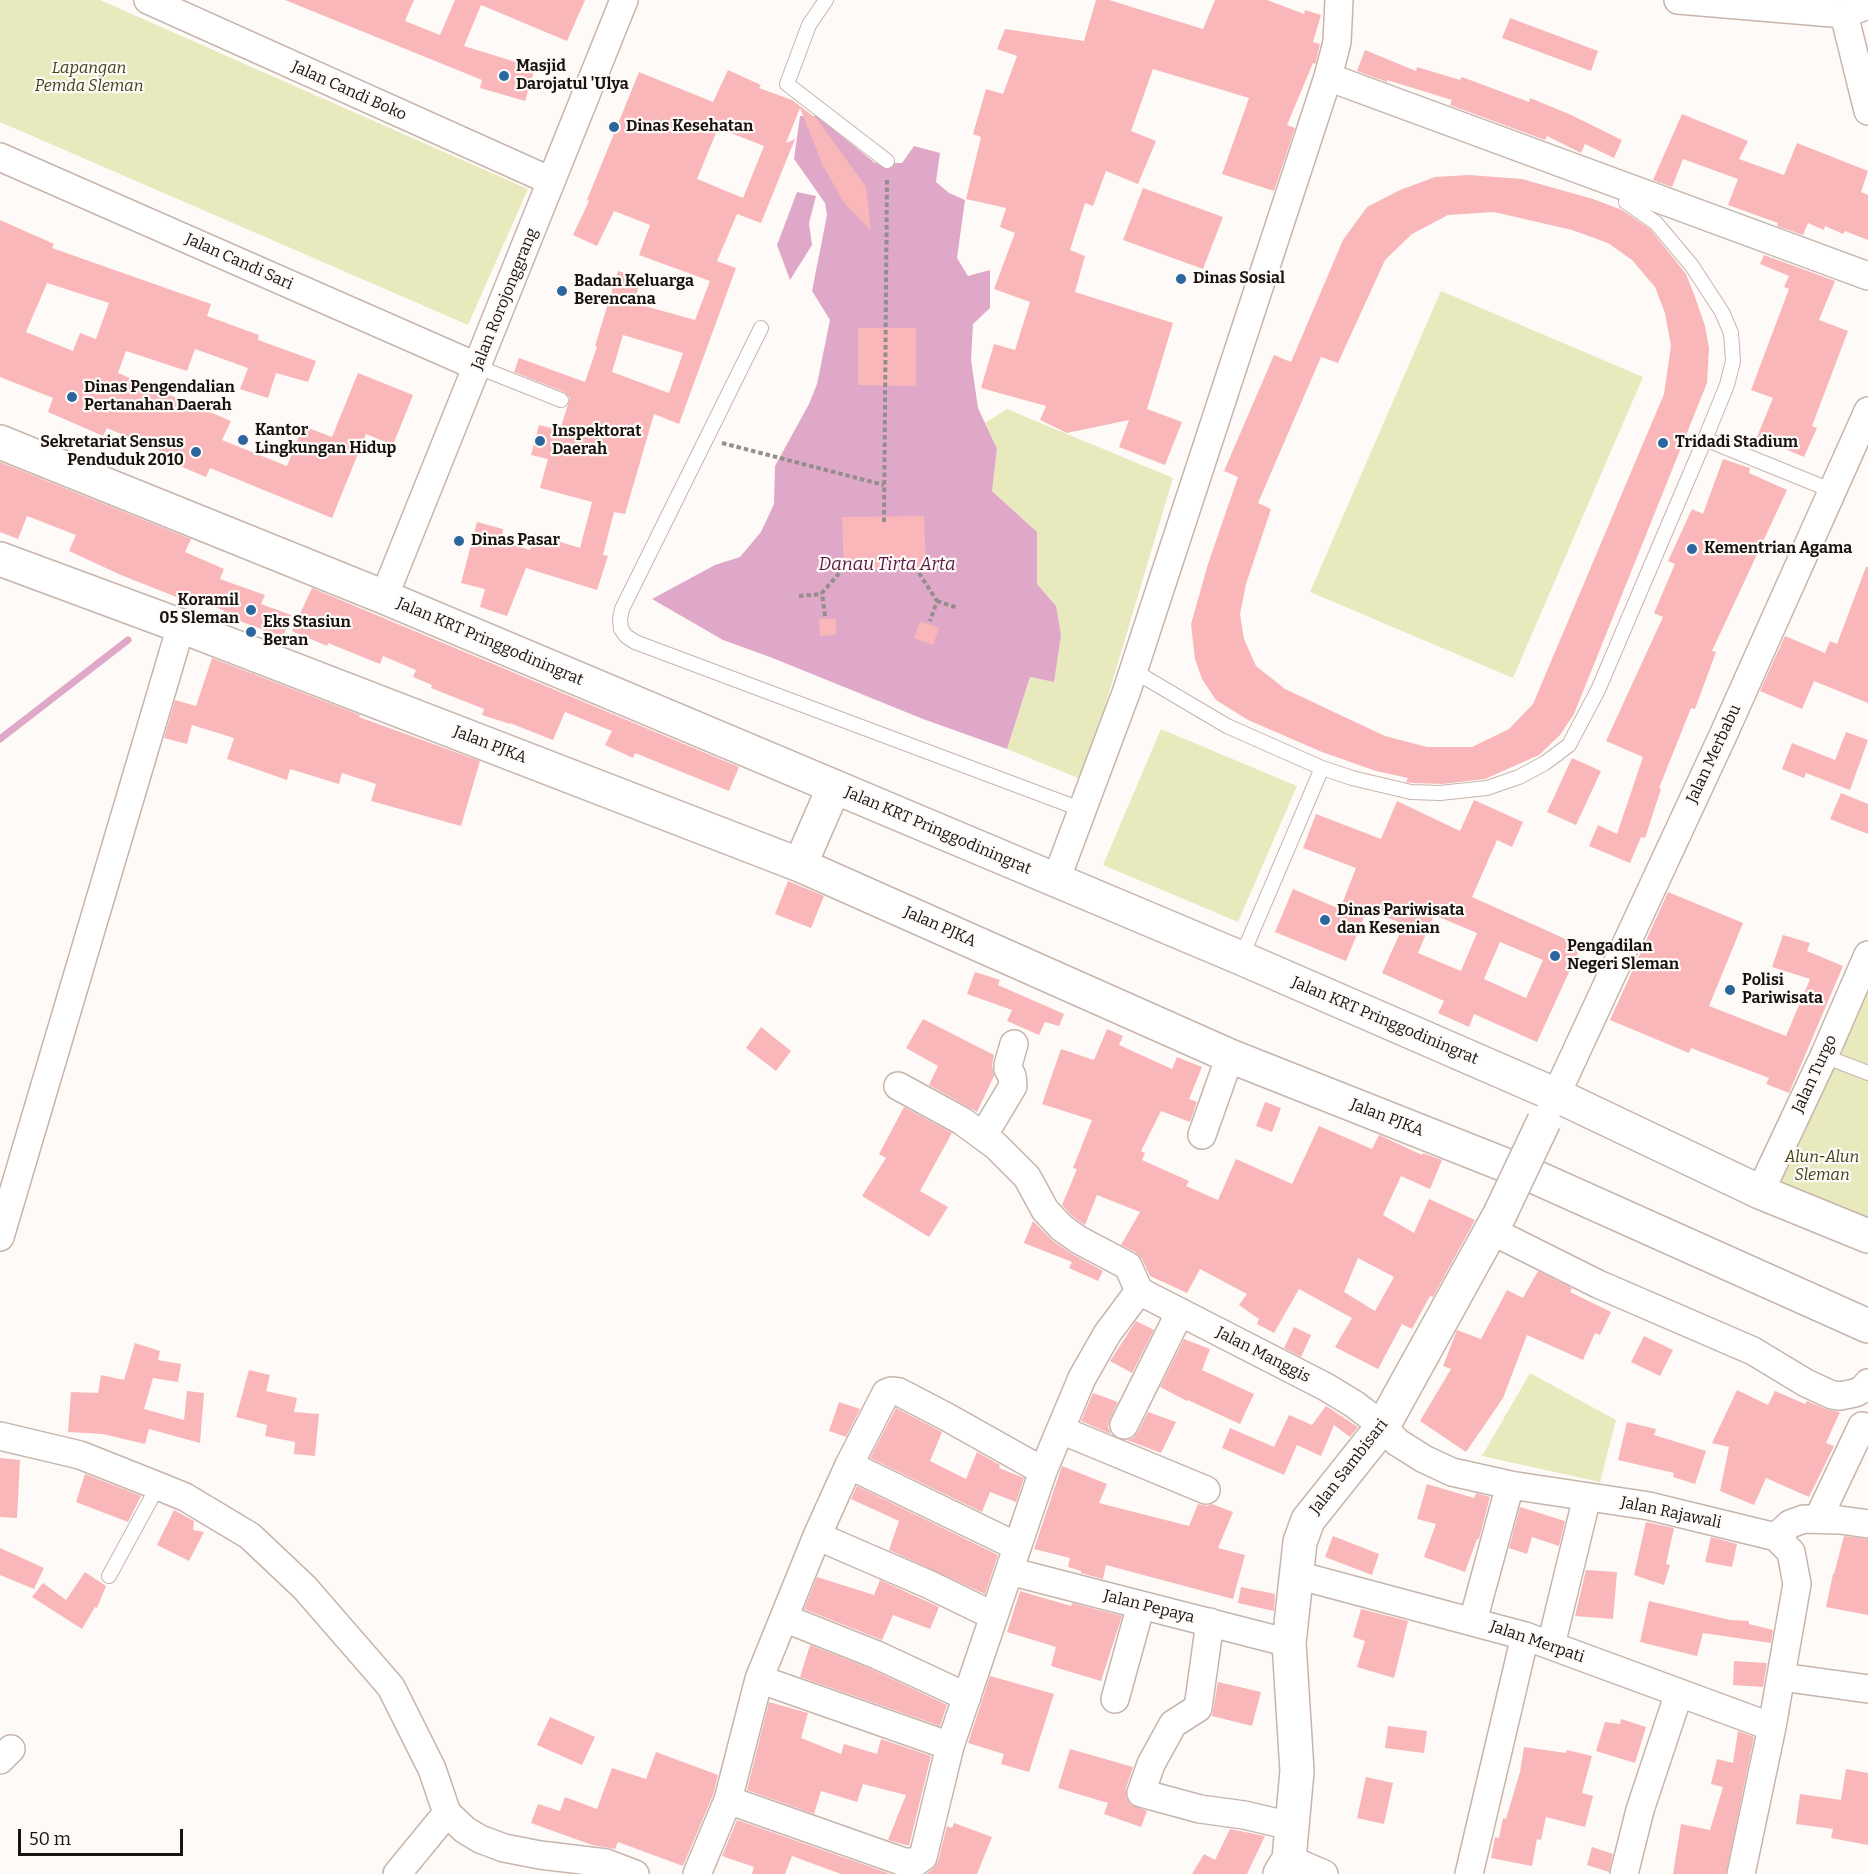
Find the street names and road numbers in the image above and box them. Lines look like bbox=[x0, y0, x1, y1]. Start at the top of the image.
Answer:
street label: Jalan Candi Boko bbox=[289, 57, 409, 125]
street label: Jalan Rorojonggrang bbox=[468, 225, 542, 373]
street label: Jalan Candi Sari bbox=[182, 230, 296, 294]
street label: Jalan KRT Pringgodiningrat bbox=[394, 594, 586, 690]
street label: Jalan Merbabu bbox=[1683, 702, 1745, 806]
street label: Jalan PJKA bbox=[451, 722, 529, 768]
street label: Jalan KRT Pringgodiningrat bbox=[842, 783, 1034, 879]
street label: Jalan PJKA bbox=[901, 903, 979, 951]
street label: Jalan KRT Pringgodiningrat bbox=[1289, 973, 1481, 1069]
street label: Jalan Turgo bbox=[1789, 1032, 1841, 1116]
street label: Jalan PJKA bbox=[1348, 1095, 1426, 1141]
street label: Jalan Manggis bbox=[1213, 1323, 1313, 1387]
street label: Jalan Sambisari bbox=[1306, 1416, 1392, 1518]
street label: Jalan Rajawali bbox=[1619, 1493, 1723, 1533]
street label: Jalan Pepaya bbox=[1102, 1586, 1196, 1628]
street label: Jalan Merpati bbox=[1487, 1617, 1587, 1667]

